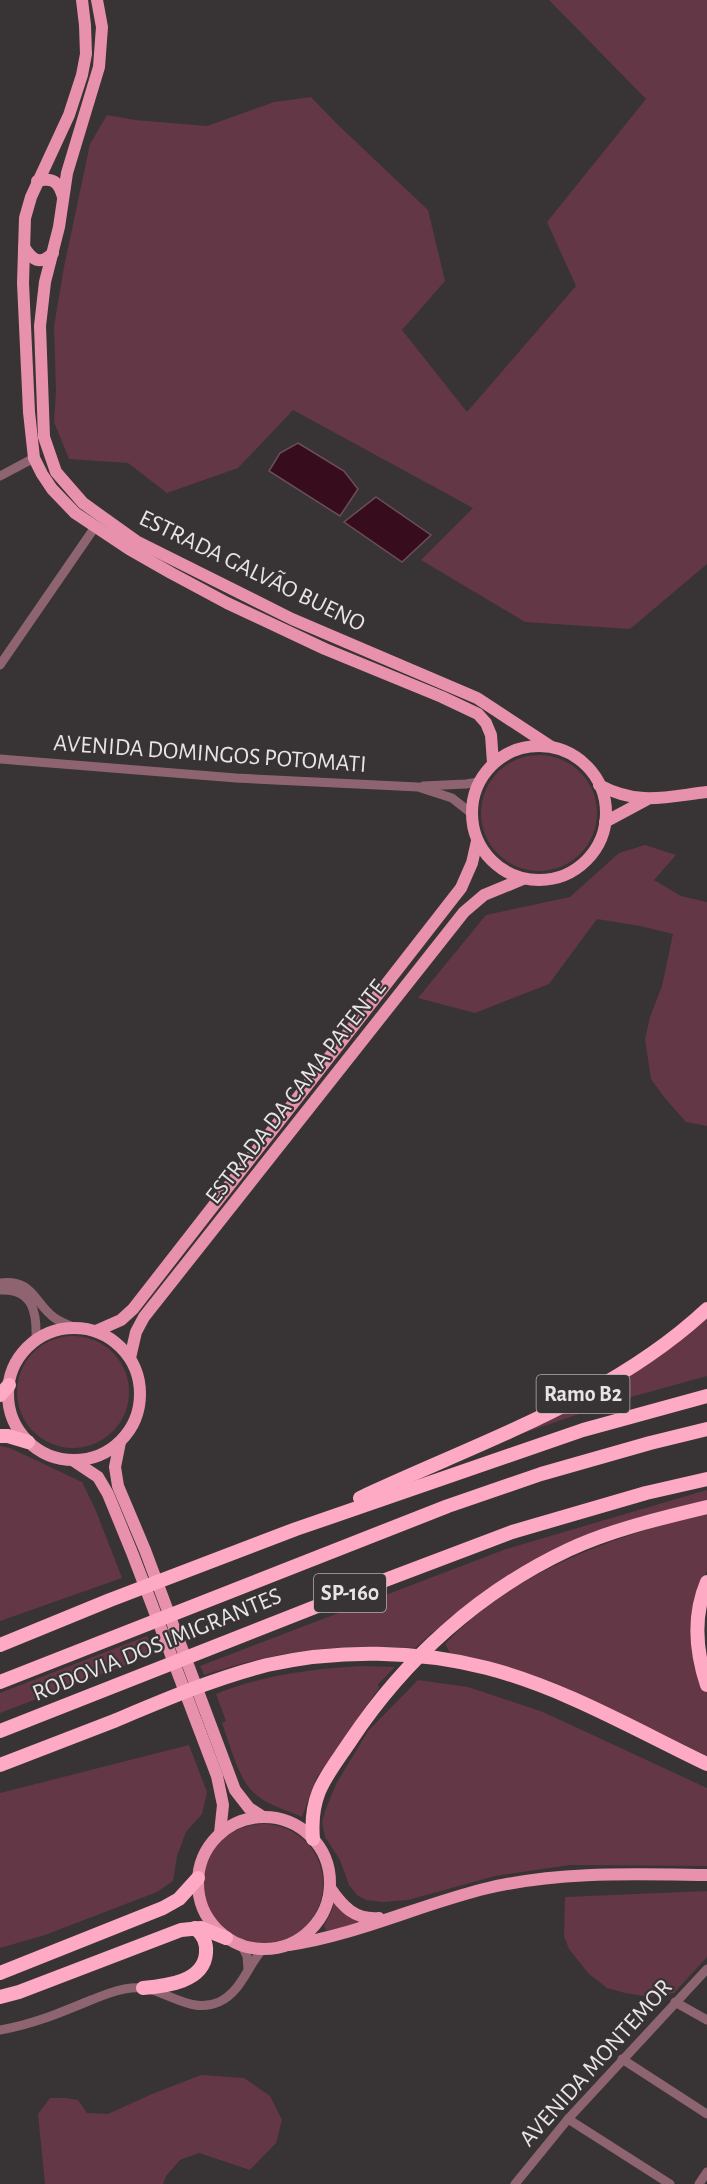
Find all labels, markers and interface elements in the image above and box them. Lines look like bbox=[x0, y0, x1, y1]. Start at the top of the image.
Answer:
street label: ESTRADA GALVÃO BUENO bbox=[135, 504, 370, 636]
street label: AVENIDA DOMINGOS POTOMATI bbox=[53, 731, 367, 777]
street label: ESTRADA DA CAMA PATENTE bbox=[201, 975, 391, 1209]
road number: Ramo B2 bbox=[536, 1375, 630, 1413]
road number: SP-160 bbox=[314, 1574, 386, 1612]
street label: RODOVIA DOS IMIGRANTES bbox=[29, 1584, 285, 1706]
street label: AVENIDA MONTEMOR bbox=[515, 1975, 677, 2151]

